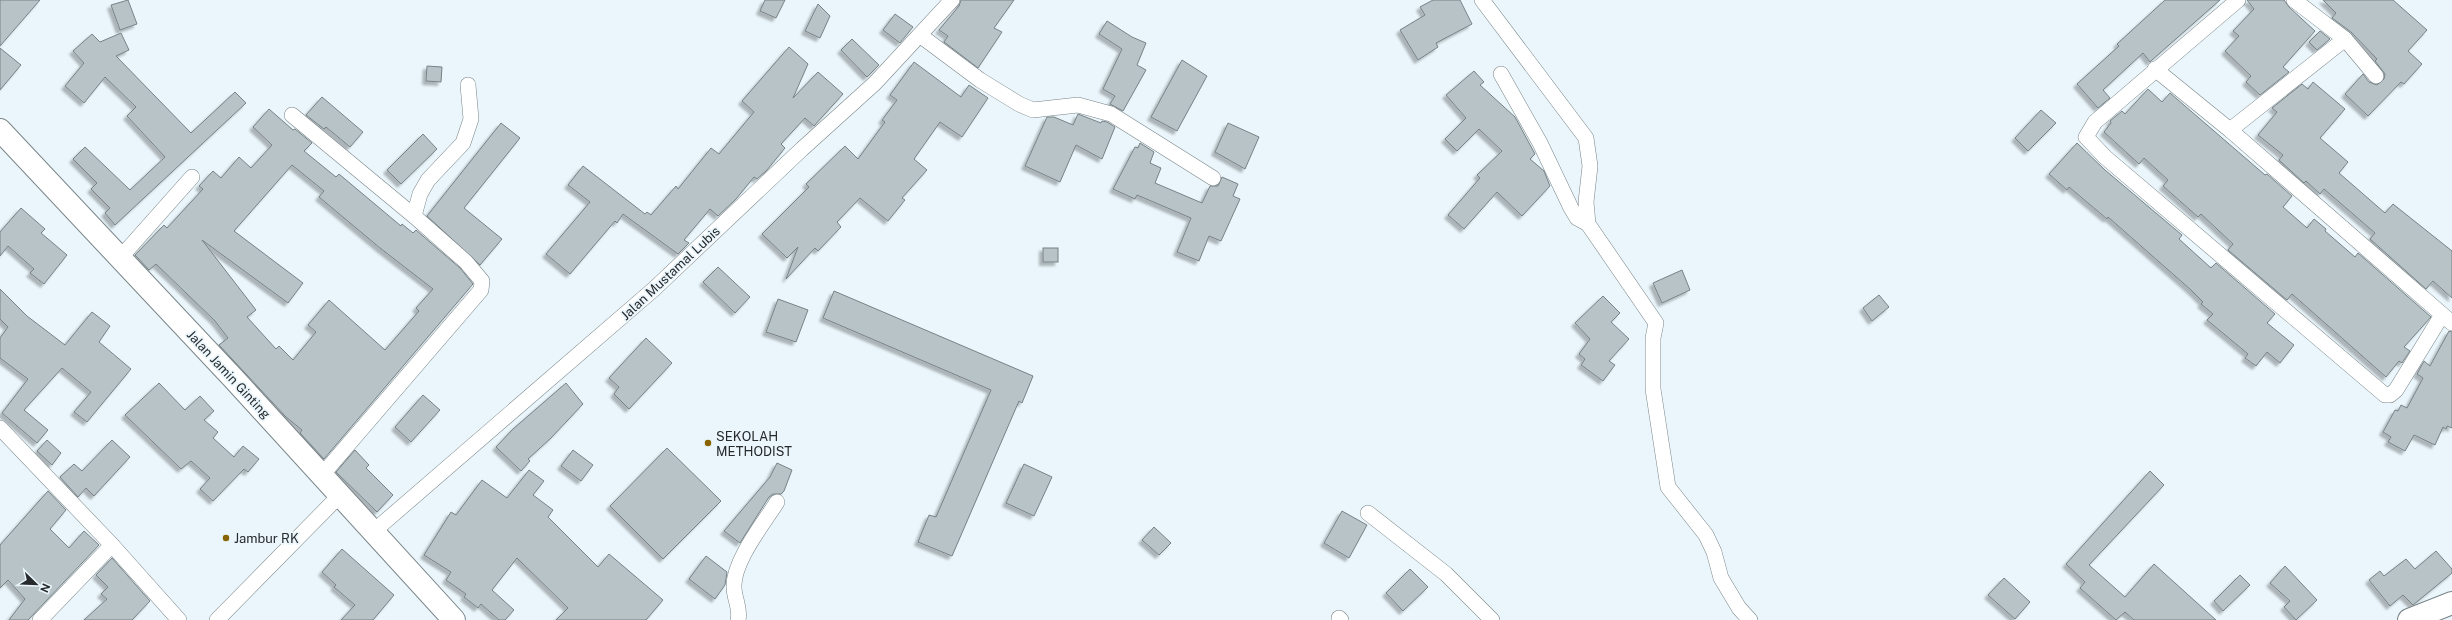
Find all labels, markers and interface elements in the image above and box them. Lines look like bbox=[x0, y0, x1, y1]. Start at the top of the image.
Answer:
street label: Jalan Mustamal Lubis bbox=[618, 224, 723, 323]
street label: Jalan Jamin Ginting bbox=[184, 327, 273, 422]
place label: SEKOLAH METHODIST bbox=[716, 429, 792, 459]
marker: SEKOLAH METHODIST bbox=[703, 438, 713, 448]
place label: Jambur RK bbox=[234, 531, 299, 546]
marker: Jambur RK bbox=[221, 533, 231, 543]
north arrow bbox=[16, 564, 56, 604]
text: N bbox=[38, 582, 52, 594]

